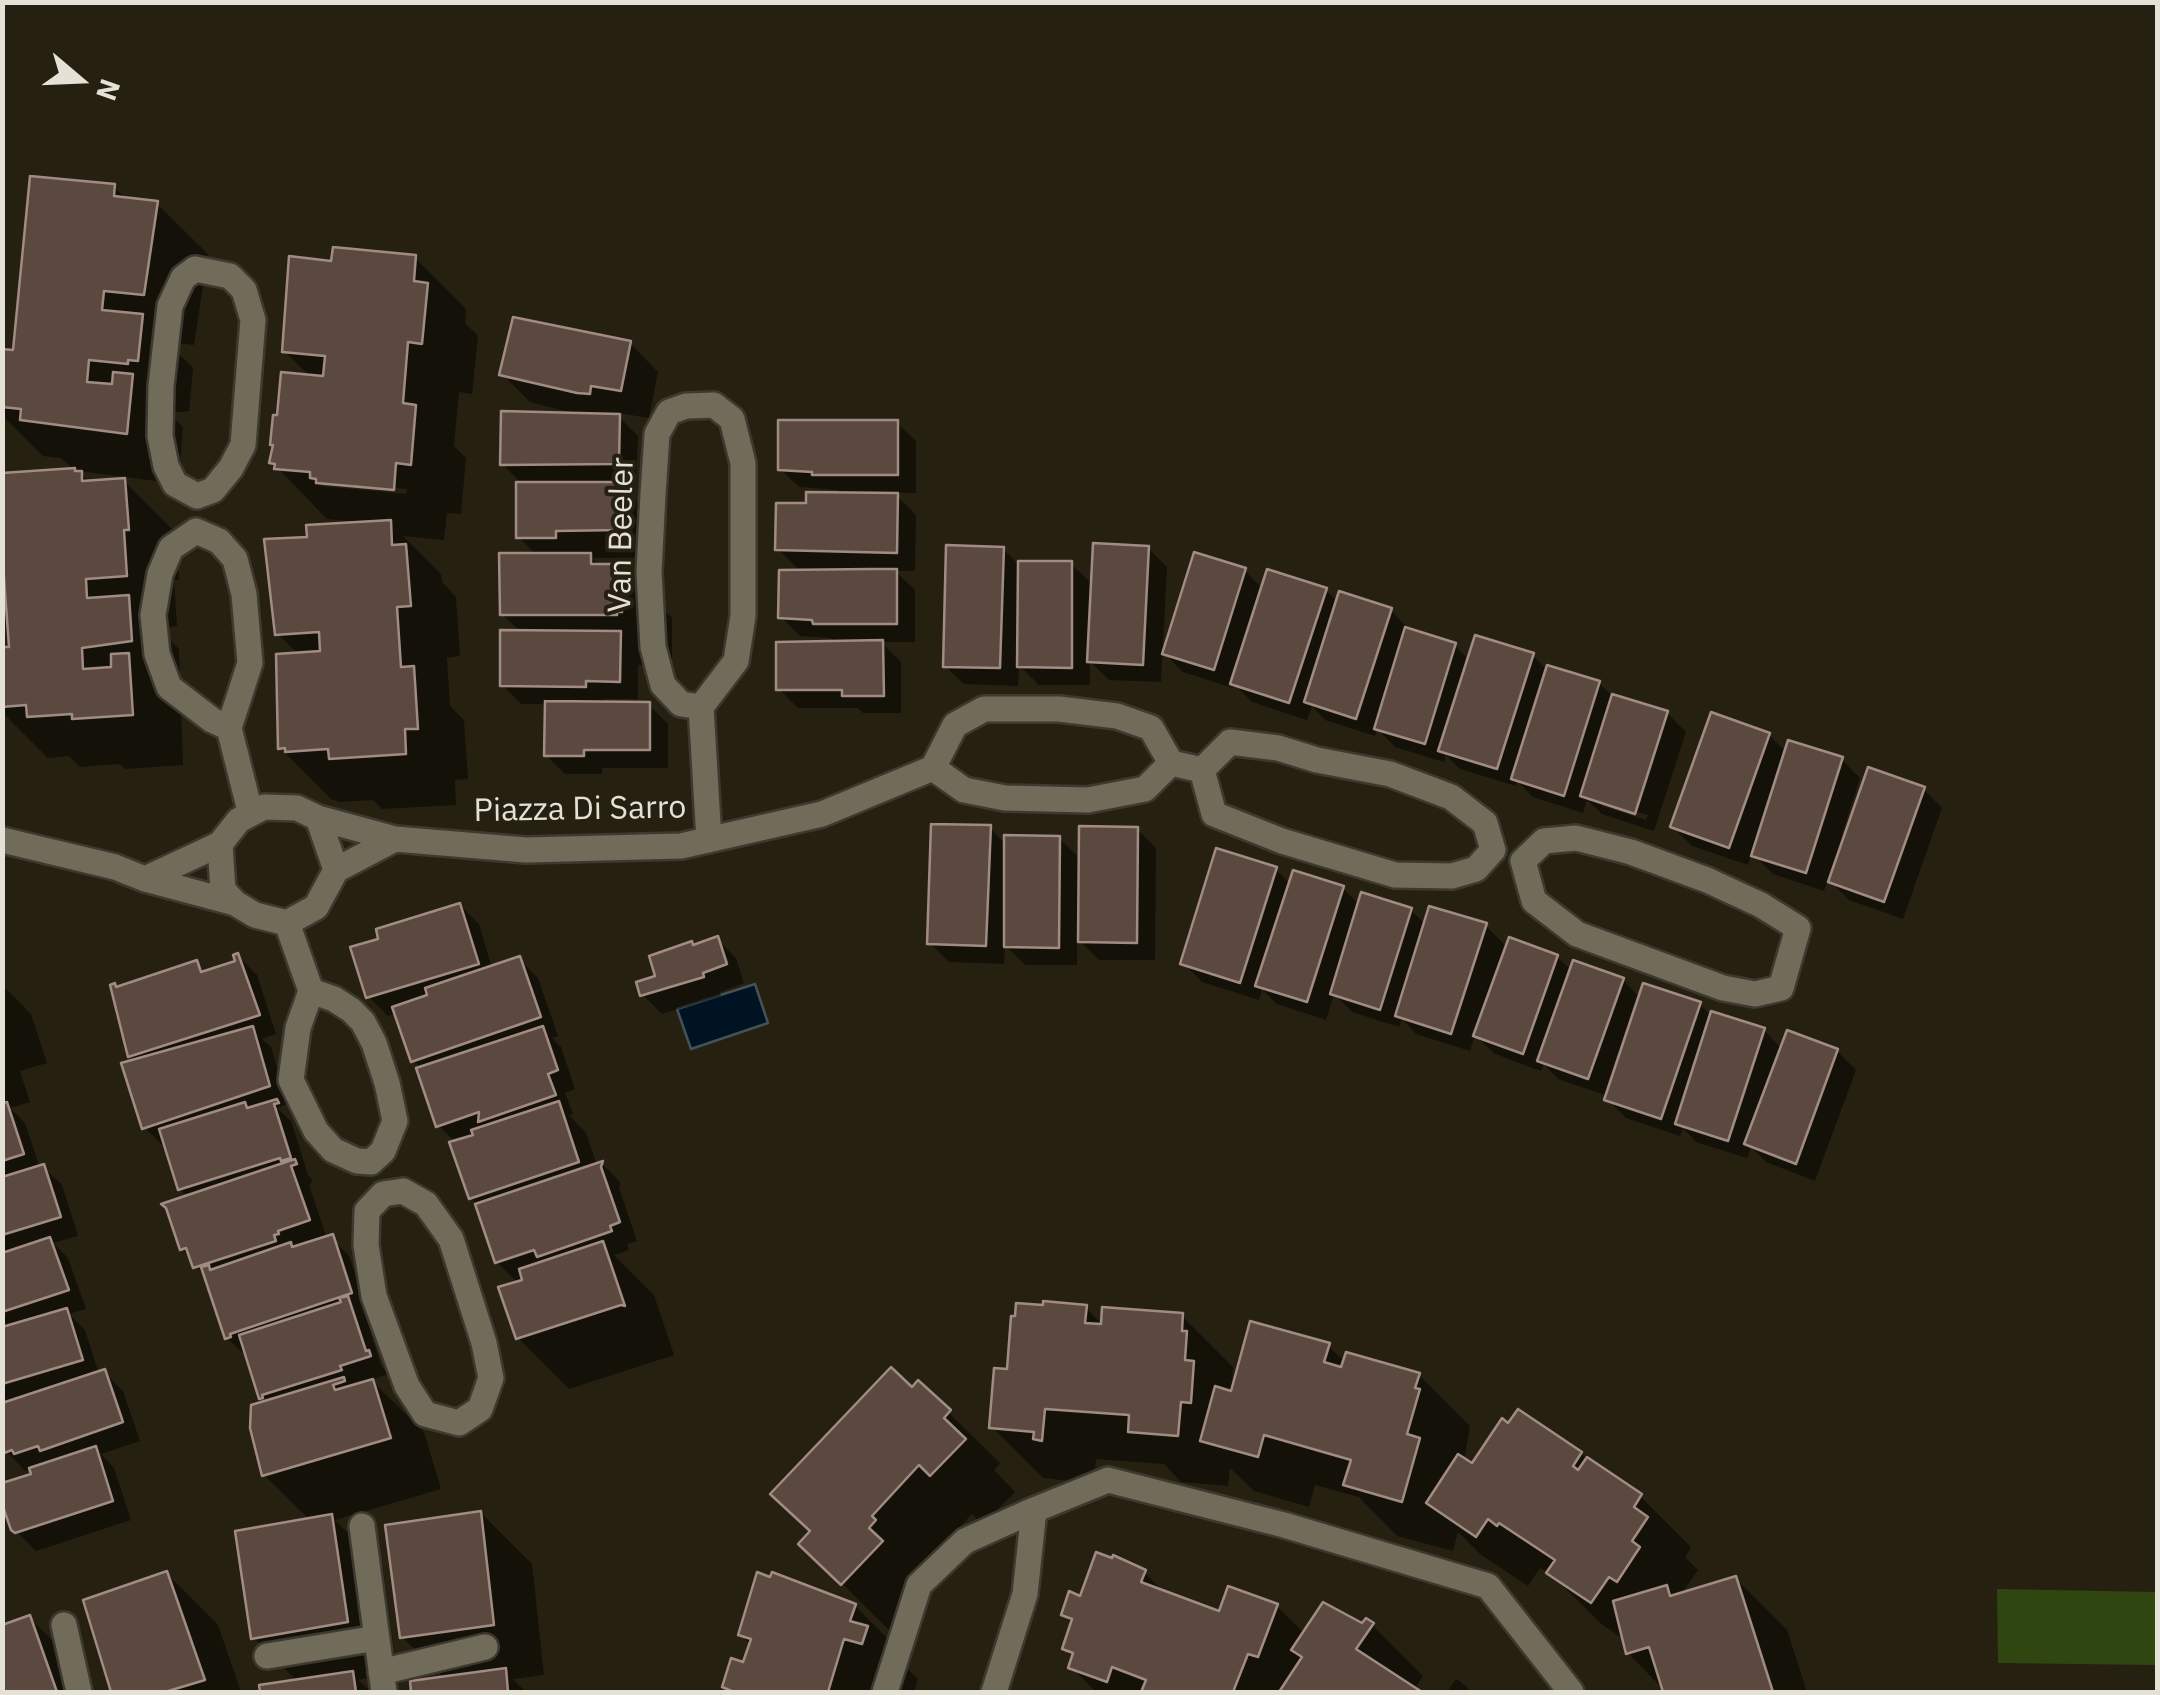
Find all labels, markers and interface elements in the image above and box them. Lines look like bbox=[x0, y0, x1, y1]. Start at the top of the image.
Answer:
north arrow bbox=[30, 30, 130, 130]
text: N bbox=[88, 74, 130, 106]
street label: Van Beeler bbox=[601, 457, 643, 613]
street label: Piazza Di Sarro bbox=[473, 789, 687, 831]

